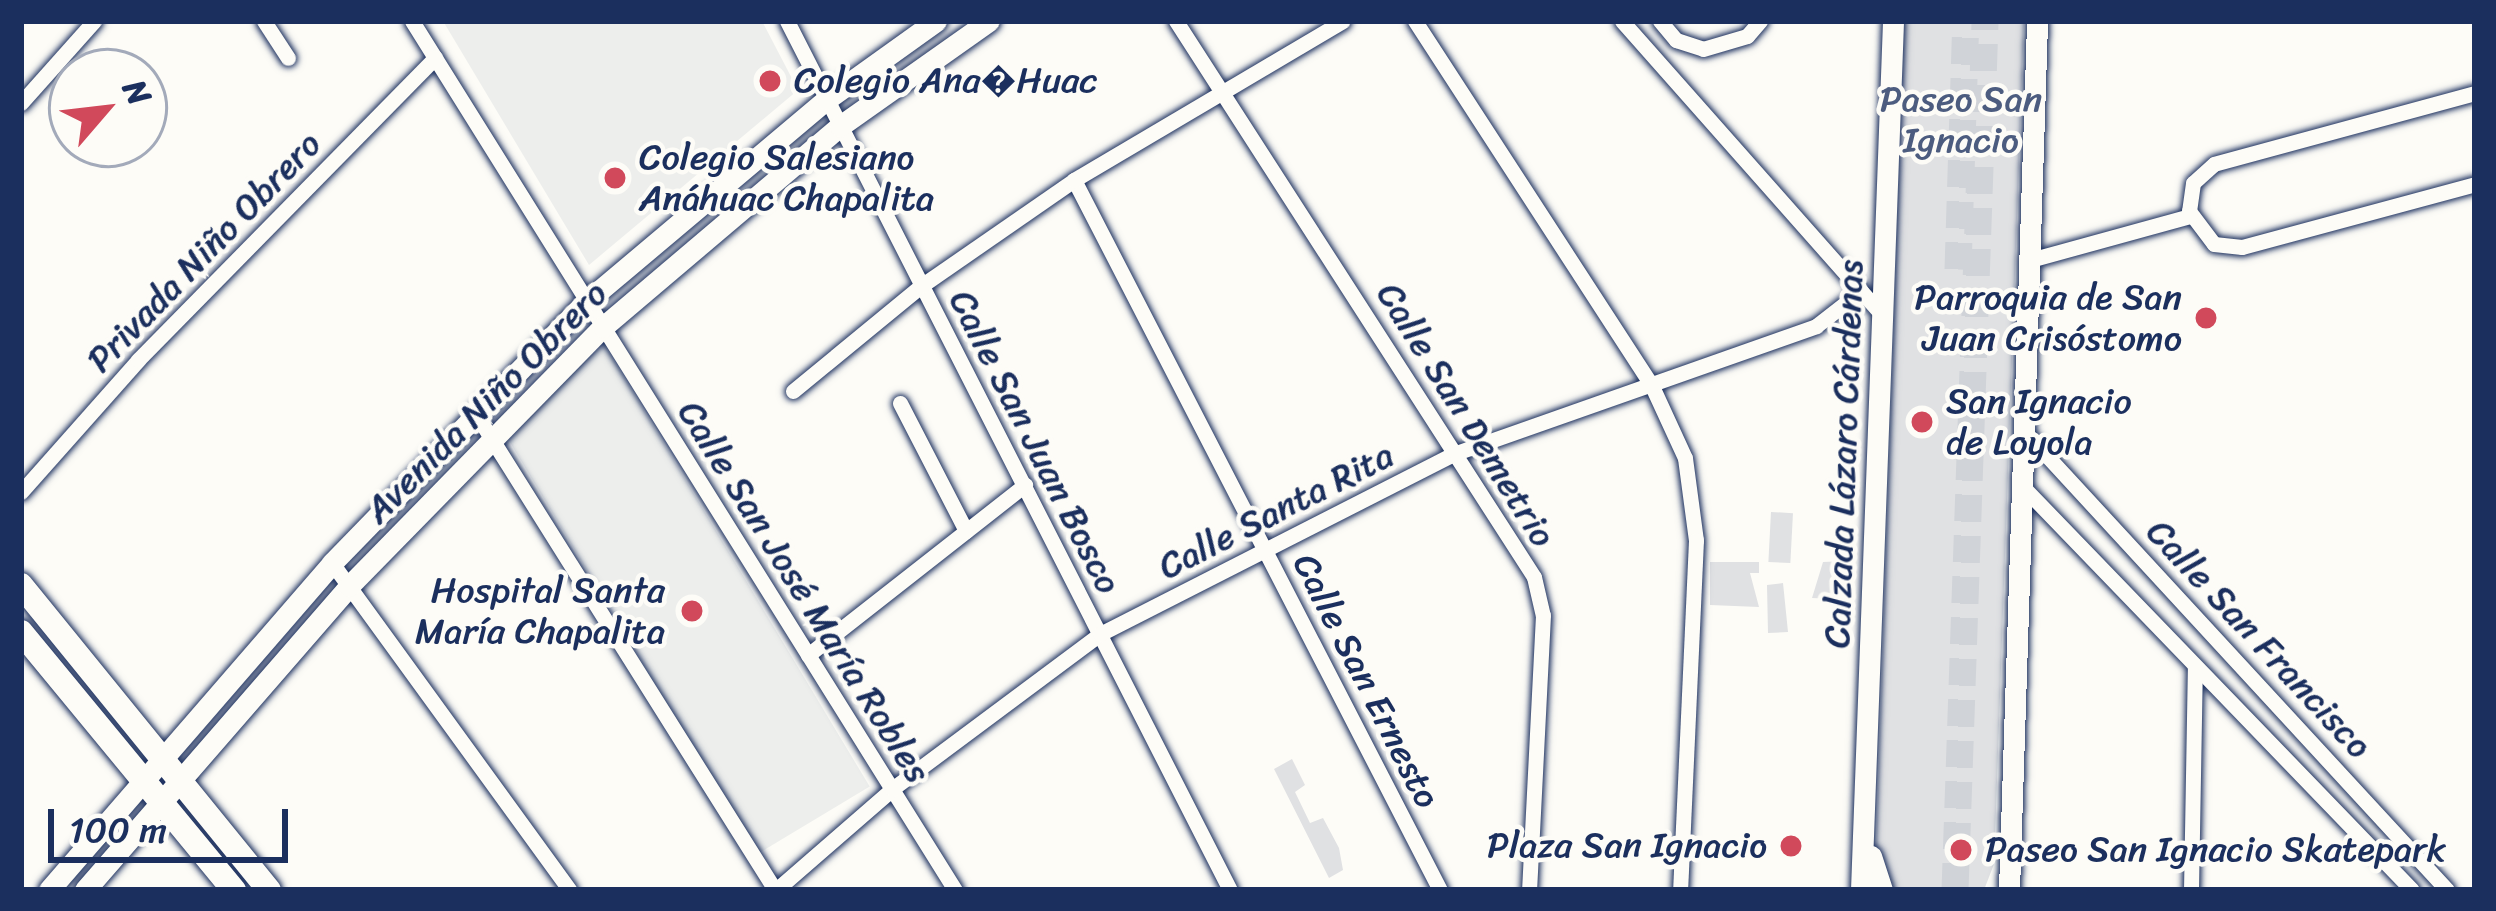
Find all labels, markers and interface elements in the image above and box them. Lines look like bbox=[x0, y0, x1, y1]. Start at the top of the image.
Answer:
north arrow bbox=[48, 48, 168, 168]
place label: Colegio Ana�Huac bbox=[794, 59, 1097, 103]
marker: Colegio Ana�Huac bbox=[757, 68, 783, 94]
text: N bbox=[106, 69, 168, 116]
park label: Paseo San Ignacio bbox=[1880, 77, 2042, 162]
street label: Privada Niño Obrero bbox=[78, 122, 330, 382]
place label: Colegio Salesiano Anáhuac Chapalita bbox=[639, 135, 934, 220]
marker: Colegio Salesiano Anáhuac Chapalita bbox=[602, 165, 628, 191]
street label: Calzada Lázaro Cárdenas bbox=[1816, 258, 1872, 650]
street label: Avenida Niño Obrero bbox=[355, 271, 617, 533]
street label: Calle San Demetrio bbox=[1367, 275, 1565, 555]
place label: Parroquia de San Juan Crisóstomo bbox=[1913, 275, 2182, 360]
street label: Calle San Juan Bosco bbox=[940, 283, 1130, 601]
marker: Parroquia de San Juan Crisóstomo bbox=[2193, 305, 2219, 331]
place label: San Ignacio de Loyola bbox=[1946, 379, 2131, 464]
street label: Calle San José María Robles bbox=[669, 394, 939, 790]
marker: San Ignacio de Loyola bbox=[1909, 409, 1935, 435]
street label: Calle Santa Rita bbox=[1151, 433, 1401, 589]
street label: Calle San Francisco bbox=[2137, 511, 2381, 767]
street label: Calle San Ernesto bbox=[1283, 547, 1449, 815]
place label: Hospital Santa María Chapalita bbox=[415, 568, 665, 653]
marker: Hospital Santa María Chapalita bbox=[676, 595, 708, 627]
scale bar bbox=[54, 785, 294, 859]
text: 100 m bbox=[69, 798, 167, 862]
place label: Plaza San Ignacio bbox=[1487, 824, 1767, 868]
place label: Paseo San Ignacio Skatepark bbox=[1985, 828, 2447, 872]
marker: Plaza San Ignacio bbox=[1778, 833, 1804, 859]
marker: Paseo San Ignacio Skatepark bbox=[1948, 837, 1974, 863]

